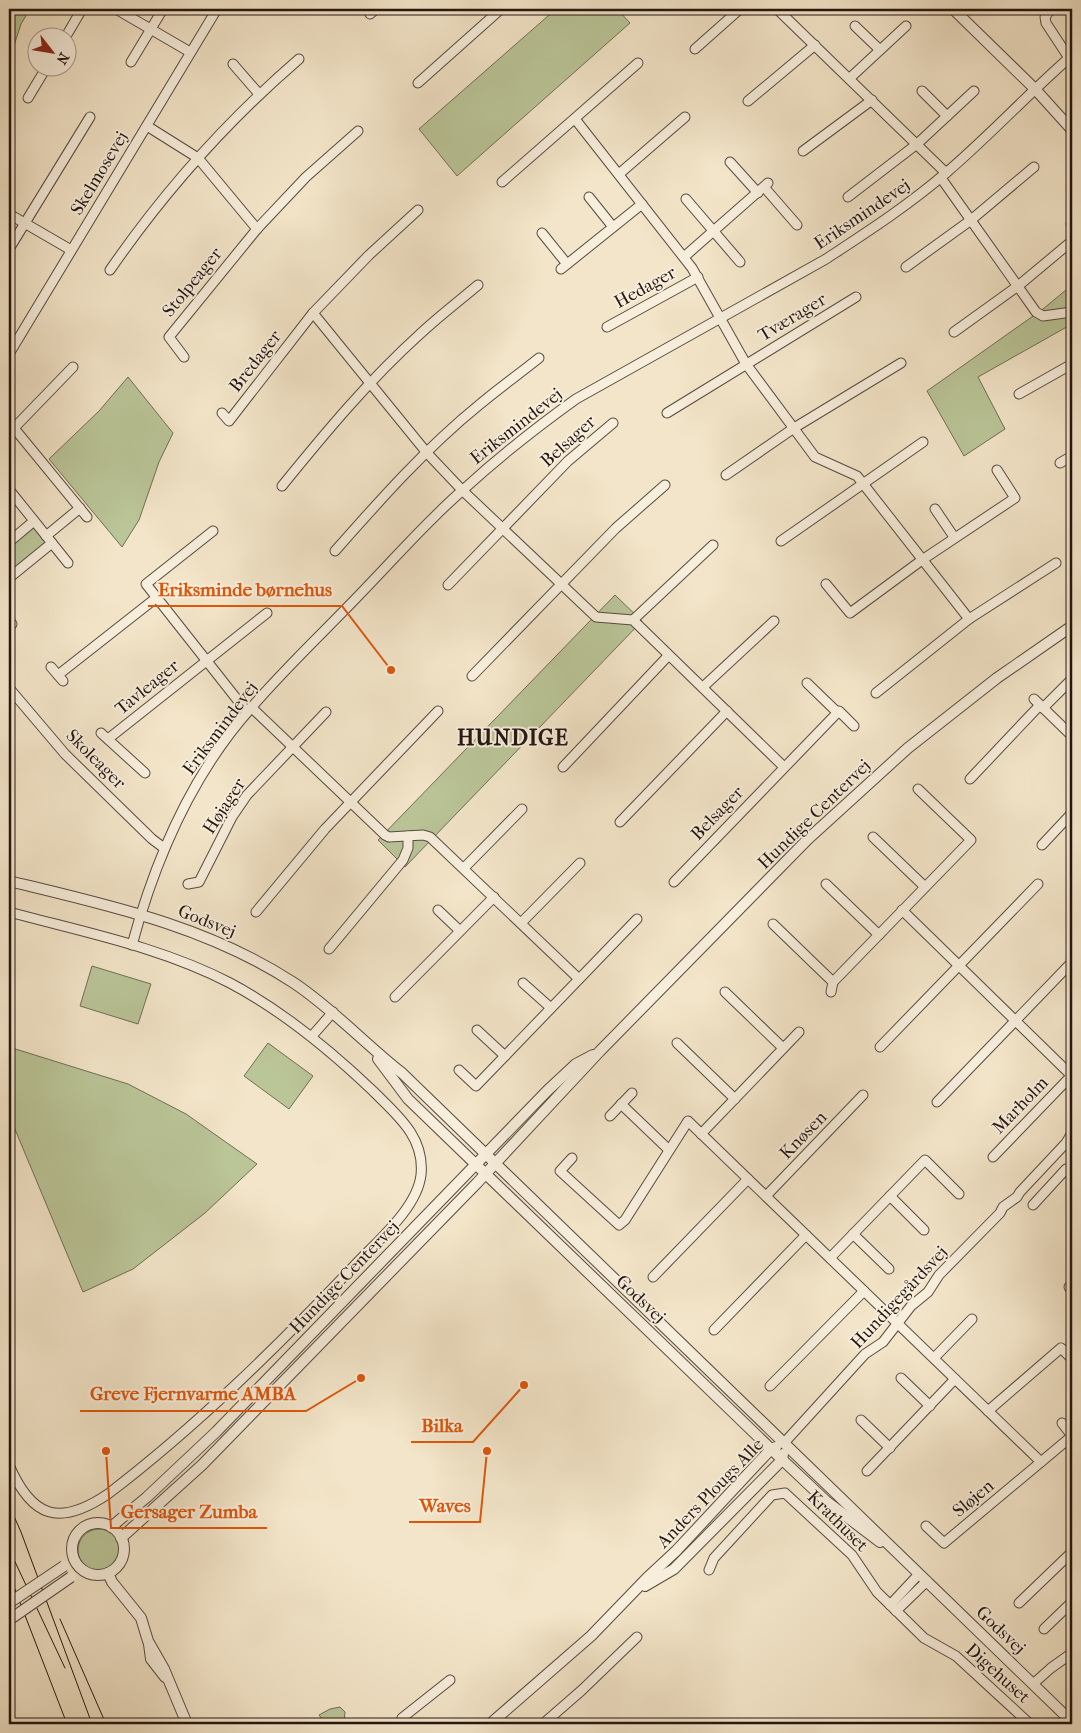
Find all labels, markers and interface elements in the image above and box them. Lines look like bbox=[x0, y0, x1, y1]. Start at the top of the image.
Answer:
north arrow bbox=[28, 28, 78, 78]
text: N bbox=[52, 50, 73, 68]
street label: Skelmosevej bbox=[66, 128, 133, 219]
street label: Eriksmindevej bbox=[810, 175, 914, 254]
street label: Stolpeager bbox=[158, 243, 227, 321]
street label: Hedager bbox=[611, 262, 680, 313]
street label: Tværager bbox=[754, 289, 830, 346]
street label: Bredager bbox=[225, 326, 286, 396]
street label: Eriksmindevej bbox=[466, 384, 567, 469]
street label: Belsager bbox=[537, 411, 600, 471]
callout: Eriksminde børnehus bbox=[148, 572, 342, 606]
text: Eriksminde børnehus bbox=[158, 579, 332, 601]
street label: Tavleager bbox=[111, 655, 184, 719]
street label: Eriksmindevej bbox=[179, 678, 262, 779]
street label: Skoleager bbox=[62, 725, 130, 794]
district label: HUNDIGE bbox=[457, 725, 569, 751]
street label: Hundige Centervej bbox=[754, 755, 875, 874]
street label: Højager bbox=[199, 774, 250, 838]
street label: Belsager bbox=[687, 782, 748, 845]
street label: Godsvej bbox=[175, 900, 239, 943]
street label: Marholm bbox=[988, 1072, 1053, 1138]
street label: Knøsen bbox=[775, 1107, 832, 1164]
street label: Hundige Centervej bbox=[285, 1217, 404, 1338]
street label: Hundigegårdsvej bbox=[847, 1242, 952, 1353]
street label: Godsvej bbox=[612, 1271, 670, 1328]
callout: Greve Fjernvarme AMBA bbox=[80, 1377, 306, 1411]
text: Greve Fjernvarme AMBA bbox=[90, 1383, 297, 1405]
callout: Bilka bbox=[411, 1408, 473, 1442]
text: Bilka bbox=[421, 1415, 464, 1437]
street label: Anders Plougs Alle bbox=[652, 1434, 768, 1553]
street label: Sløjen bbox=[949, 1475, 999, 1522]
street label: Krathuset bbox=[803, 1487, 873, 1557]
callout: Waves bbox=[409, 1488, 480, 1522]
callout: Gersager Zumba bbox=[111, 1494, 267, 1528]
text: Waves bbox=[418, 1495, 471, 1517]
text: Gersager Zumba bbox=[121, 1501, 258, 1523]
street label: Godsvej bbox=[972, 1602, 1030, 1659]
street label: Digehuset bbox=[961, 1639, 1035, 1708]

